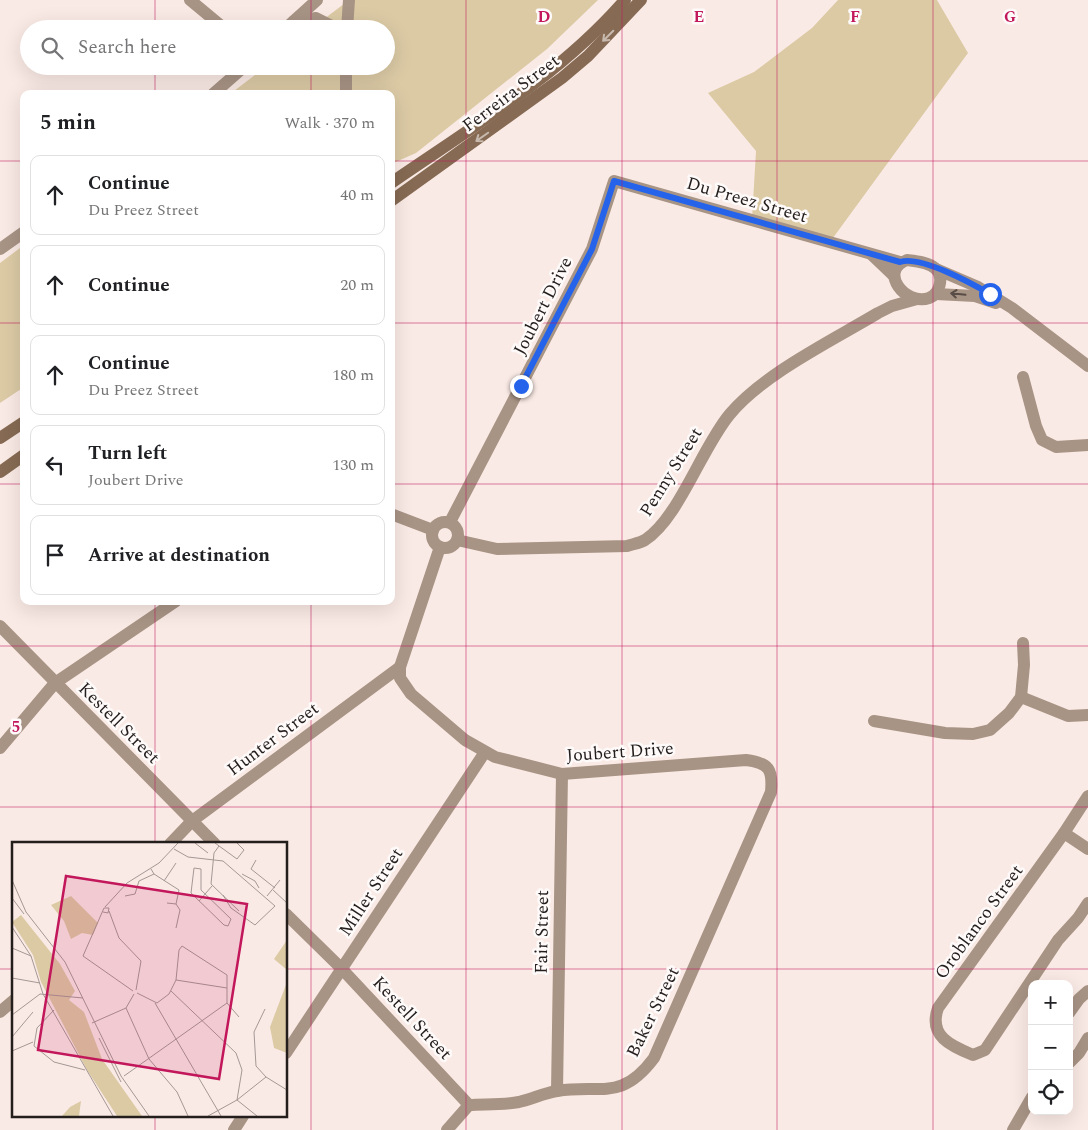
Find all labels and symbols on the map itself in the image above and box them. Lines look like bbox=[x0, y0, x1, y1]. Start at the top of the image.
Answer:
text: D bbox=[538, 5, 551, 29]
text: E bbox=[694, 5, 704, 29]
text: F bbox=[850, 5, 860, 29]
text: G bbox=[1004, 5, 1016, 29]
one-way arrow bbox=[602, 30, 615, 42]
street label: Ferreira Street bbox=[457, 47, 565, 139]
one-way arrow bbox=[475, 132, 489, 142]
street label: Du Preez Street bbox=[683, 170, 811, 230]
street label: Joubert Drive bbox=[507, 252, 579, 360]
route start bbox=[979, 283, 1002, 306]
one-way arrow bbox=[950, 290, 966, 299]
route end bbox=[510, 375, 533, 398]
street label: Penny Street bbox=[633, 422, 709, 522]
street label: Kestell Street bbox=[72, 676, 166, 770]
street label: Hunter Street bbox=[221, 695, 325, 783]
text: 5 bbox=[12, 715, 20, 739]
street label: Joubert Drive bbox=[565, 735, 675, 769]
inset map bbox=[12, 842, 288, 1118]
street label: Miller Street bbox=[332, 842, 410, 942]
street label: Oroblanco Street bbox=[928, 859, 1030, 985]
street label: Fair Street bbox=[528, 890, 556, 974]
street label: Baker Street bbox=[619, 962, 687, 1062]
street label: Kestell Street bbox=[366, 970, 458, 1066]

